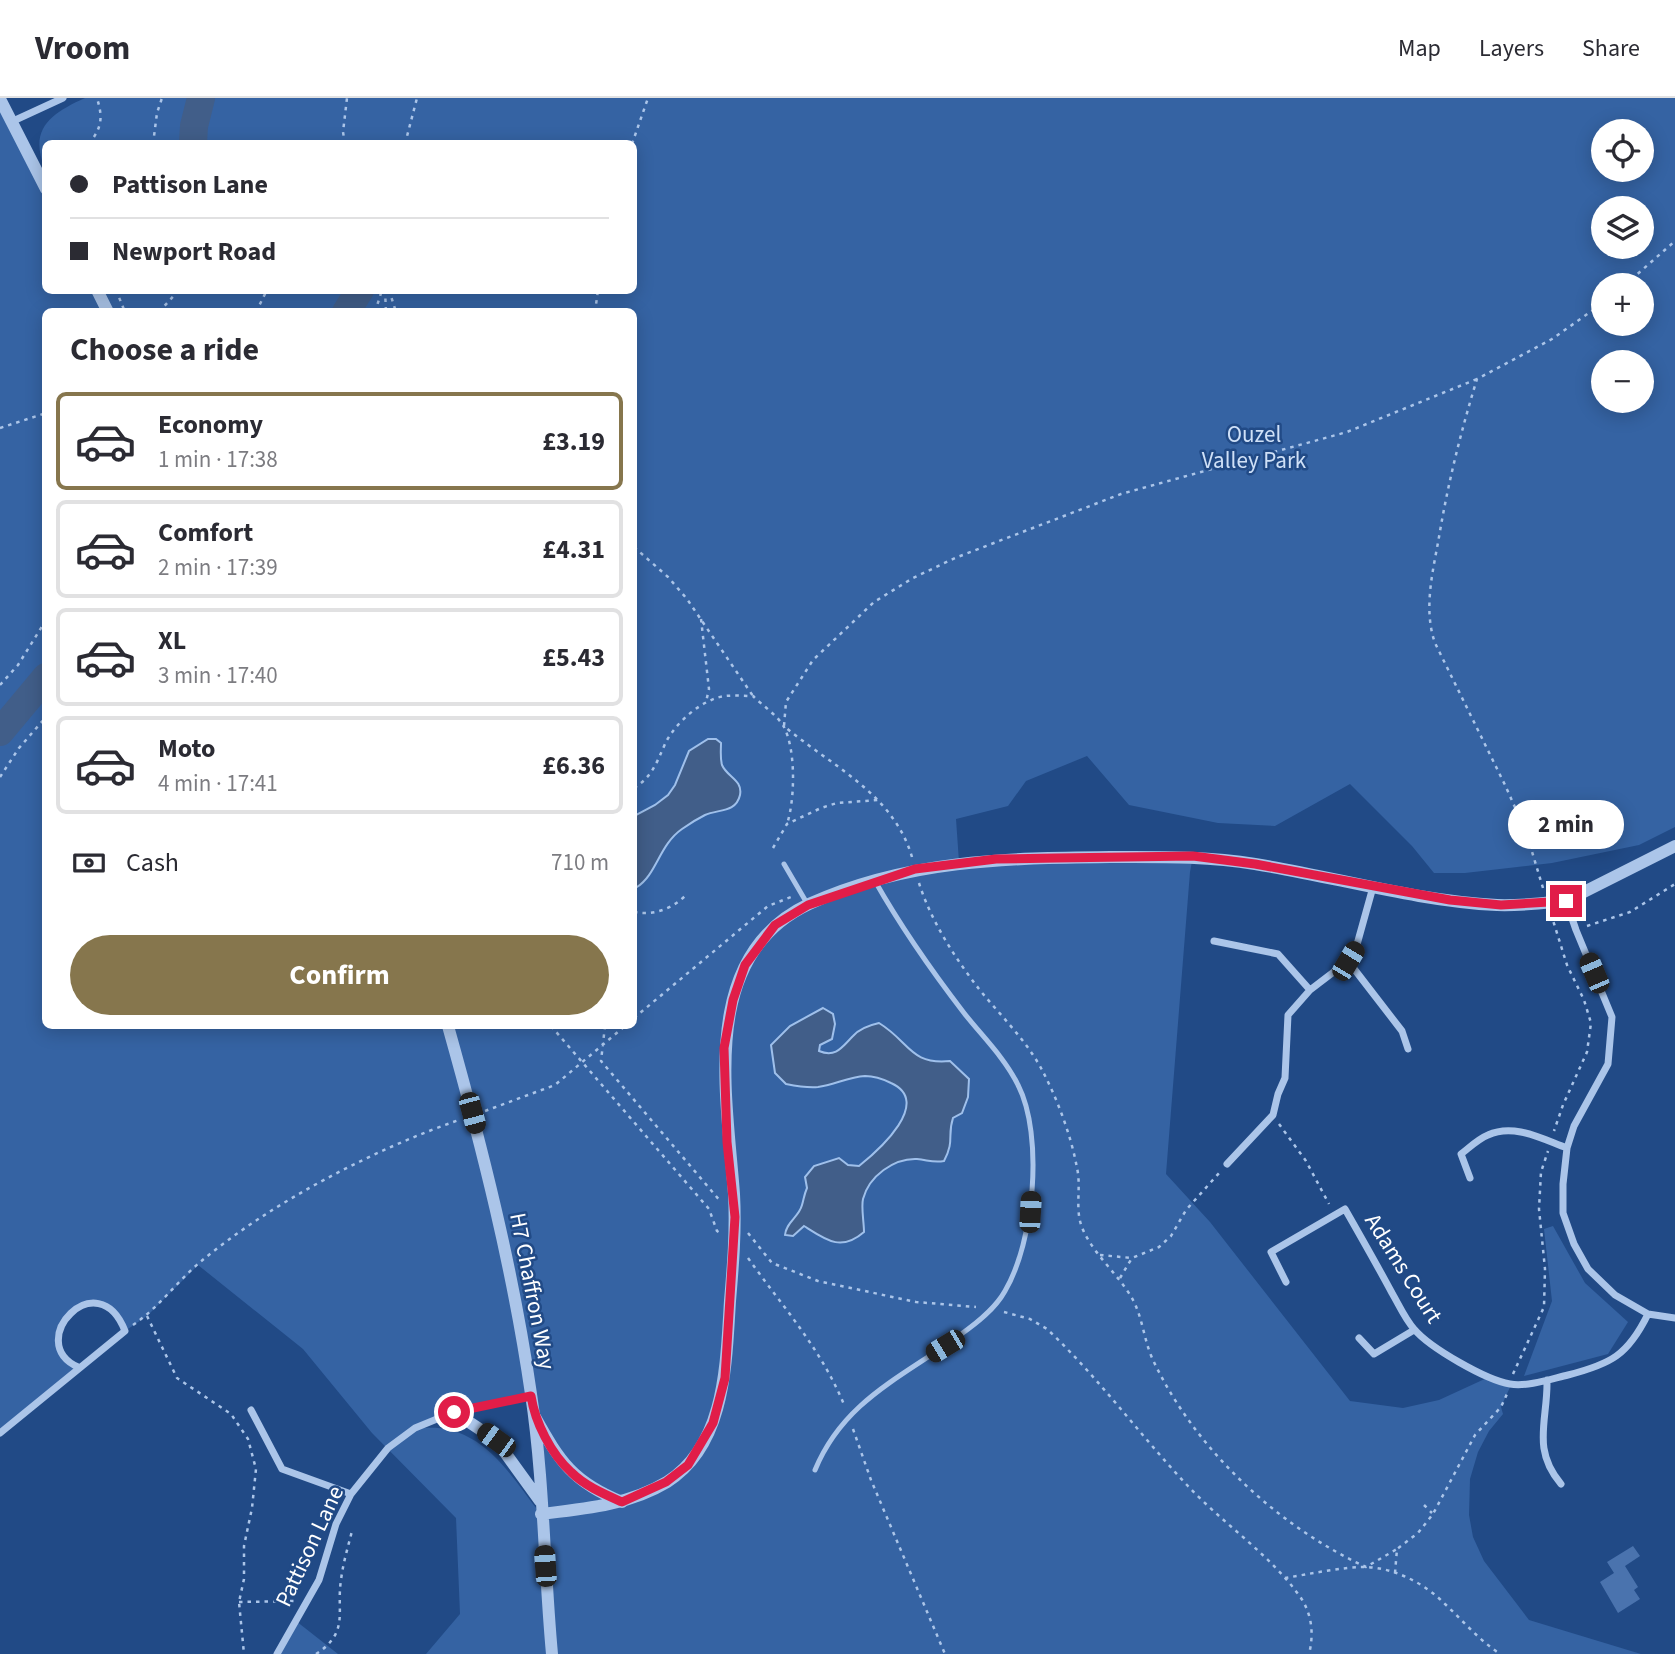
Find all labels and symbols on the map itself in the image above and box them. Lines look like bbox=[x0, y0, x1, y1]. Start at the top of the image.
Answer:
park label: Ouzel Valley Park bbox=[1202, 418, 1307, 477]
callout: 2 min bbox=[1508, 800, 1624, 848]
route end bbox=[1550, 885, 1582, 917]
car bbox=[1329, 938, 1368, 984]
car bbox=[1577, 950, 1612, 996]
car bbox=[457, 1090, 488, 1136]
car bbox=[1019, 1190, 1042, 1234]
street label: Adams Court bbox=[1357, 1207, 1451, 1330]
street label: H7 Chaffron Way bbox=[501, 1210, 564, 1373]
car bbox=[922, 1326, 969, 1366]
route start bbox=[438, 1396, 470, 1428]
car bbox=[473, 1419, 520, 1461]
street label: Pattison Lane bbox=[267, 1480, 352, 1612]
car bbox=[534, 1544, 557, 1588]

